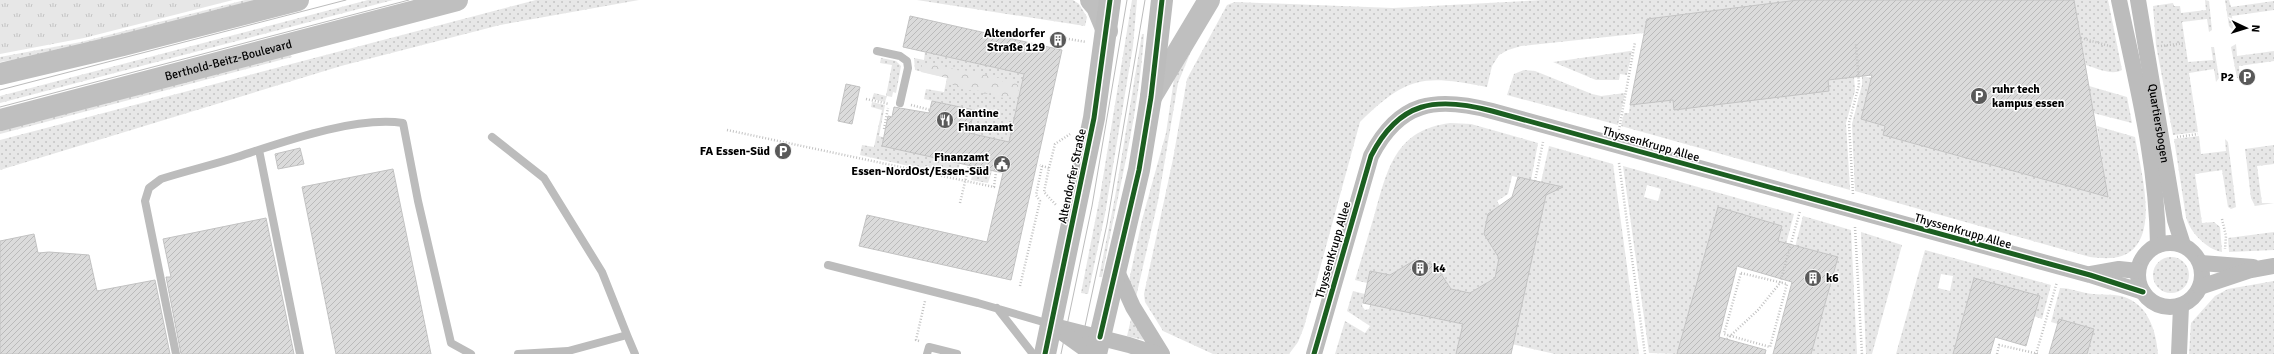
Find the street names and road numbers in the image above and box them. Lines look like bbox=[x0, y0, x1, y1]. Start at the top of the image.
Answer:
street label: Berthold-Beitz-Boulevard bbox=[163, 37, 294, 84]
street label: Quartiersbogen bbox=[2144, 83, 2172, 164]
street label: ThyssenKrupp Allee bbox=[1601, 123, 1701, 166]
street label: Altendorfer Straße bbox=[1055, 127, 1090, 225]
street label: ThyssenKrupp Allee bbox=[1312, 200, 1355, 300]
street label: ThyssenKrupp Allee bbox=[1913, 210, 2013, 253]

